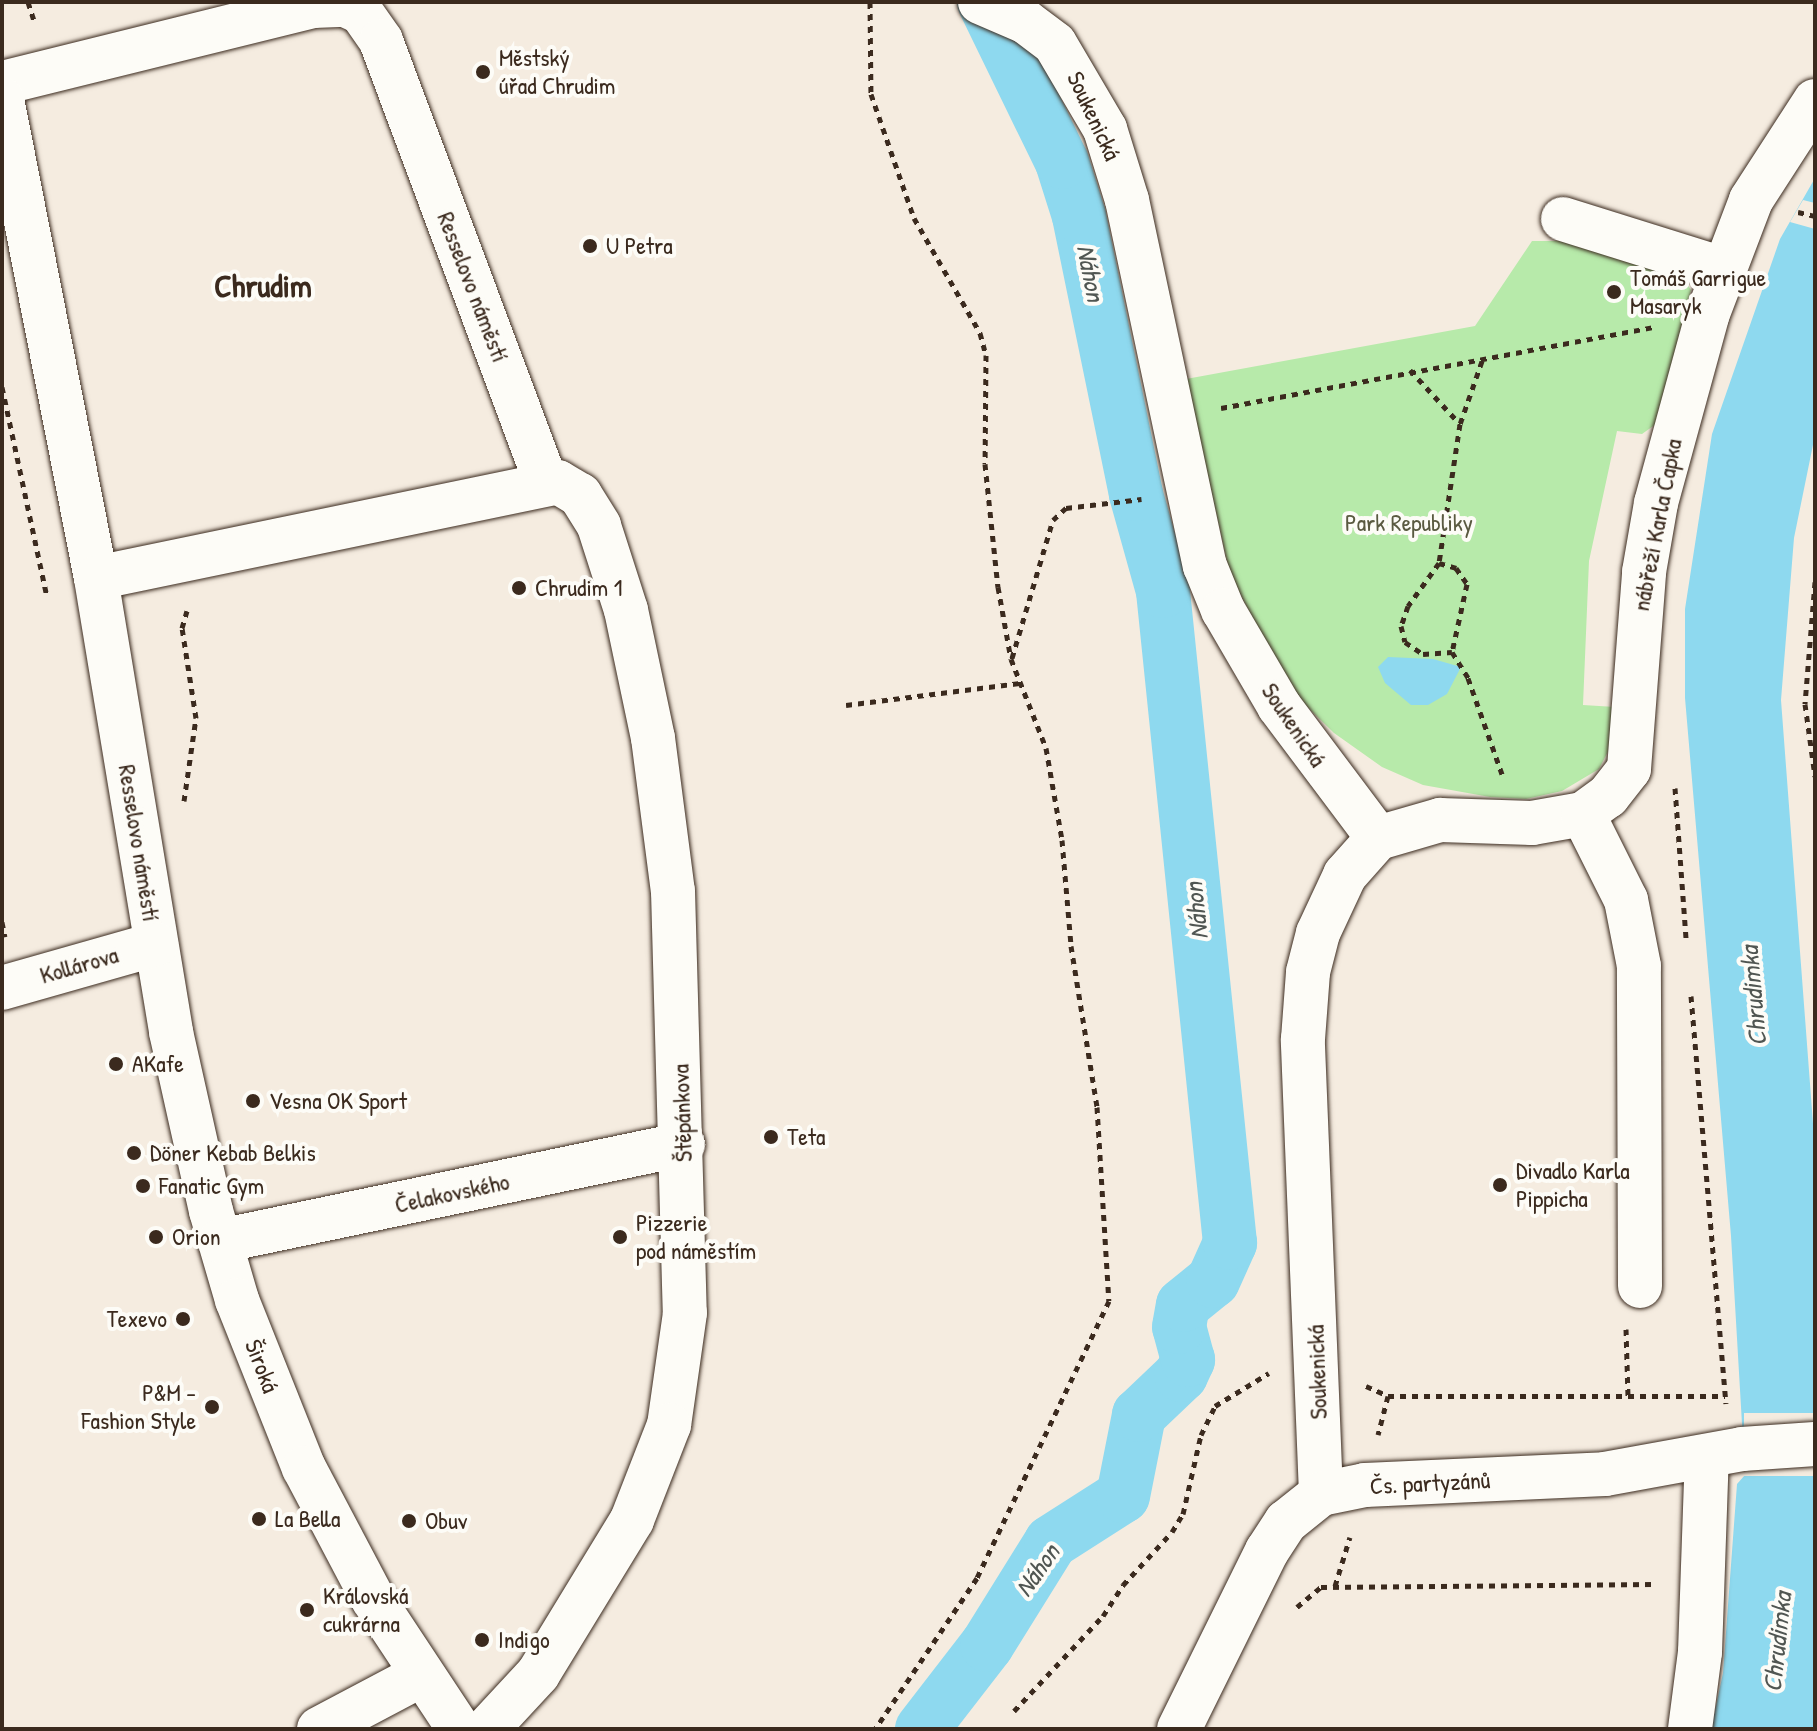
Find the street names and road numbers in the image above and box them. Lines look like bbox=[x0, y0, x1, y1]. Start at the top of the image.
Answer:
street label: Soukenická bbox=[1061, 67, 1127, 165]
street label: Resselovo náměstí bbox=[431, 208, 515, 366]
street label: nábřeží Karla Čapka bbox=[1626, 436, 1688, 614]
street label: Soukenická bbox=[1256, 678, 1332, 772]
street label: Resselovo náměstí bbox=[112, 763, 166, 923]
street label: Kollárova bbox=[37, 940, 121, 990]
street label: Štěpánkova bbox=[666, 1064, 698, 1162]
street label: Čelakovského bbox=[392, 1167, 512, 1219]
street label: Soukenická bbox=[1301, 1324, 1333, 1420]
street label: Široká bbox=[239, 1335, 285, 1397]
street label: Čs. partyzánů bbox=[1369, 1465, 1491, 1501]

